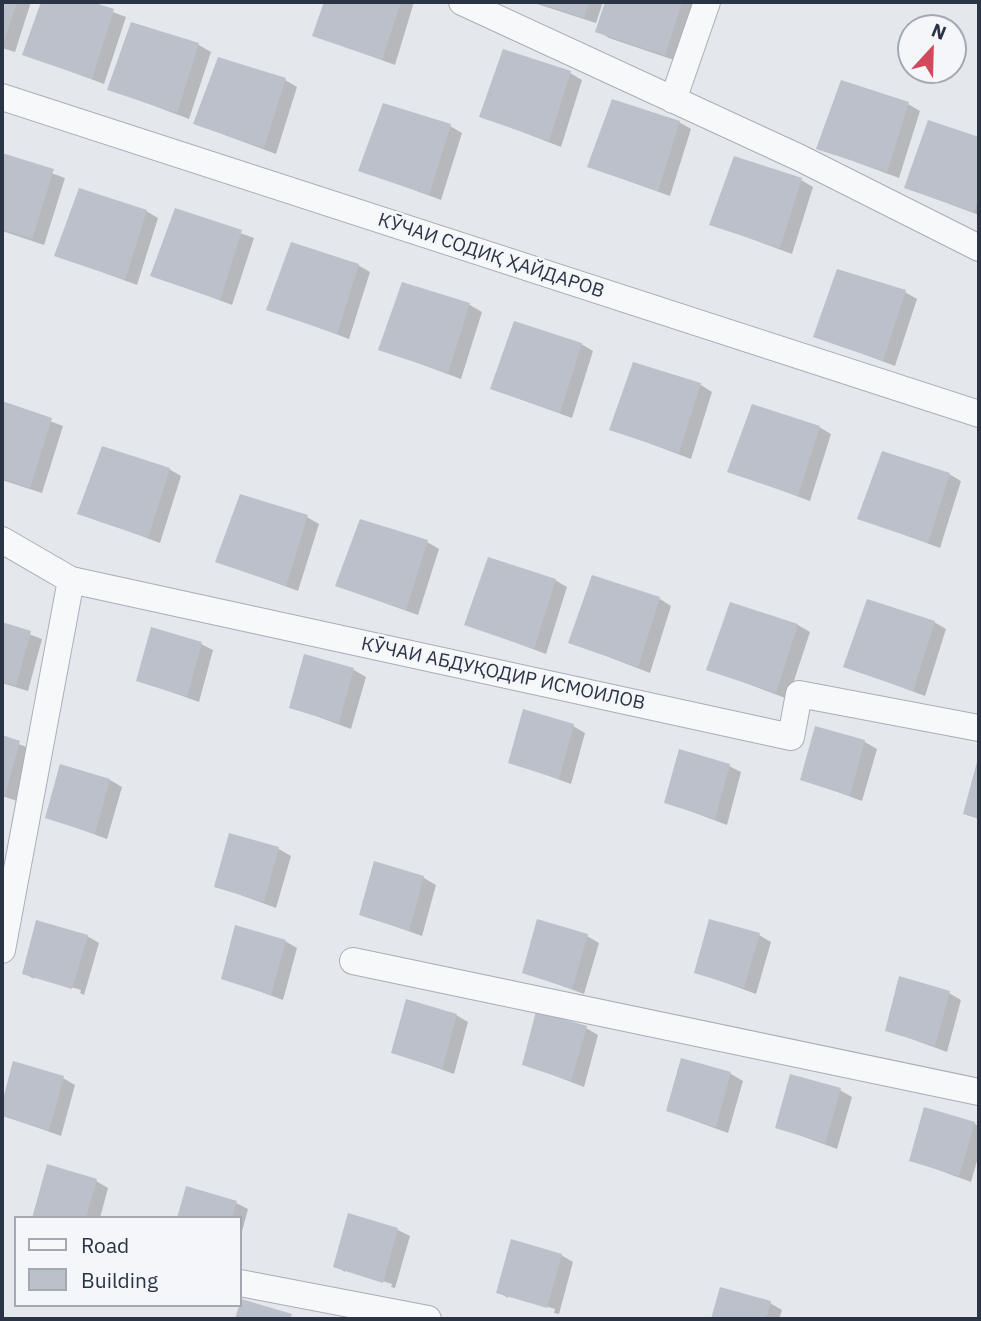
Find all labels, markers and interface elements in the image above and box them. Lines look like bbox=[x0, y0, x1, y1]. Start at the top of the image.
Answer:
north arrow bbox=[897, 14, 967, 84]
text: N bbox=[928, 18, 950, 45]
street label: КӮЧАИ СОДИҚ ҲАЙДАРОВ bbox=[375, 209, 607, 303]
street label: КӮЧАИ АБДУҚОДИР ИСМОИЛОВ bbox=[359, 633, 647, 715]
legend bbox=[14, 1216, 242, 1307]
text: Road bbox=[81, 1231, 129, 1259]
text: Building bbox=[81, 1266, 158, 1294]

